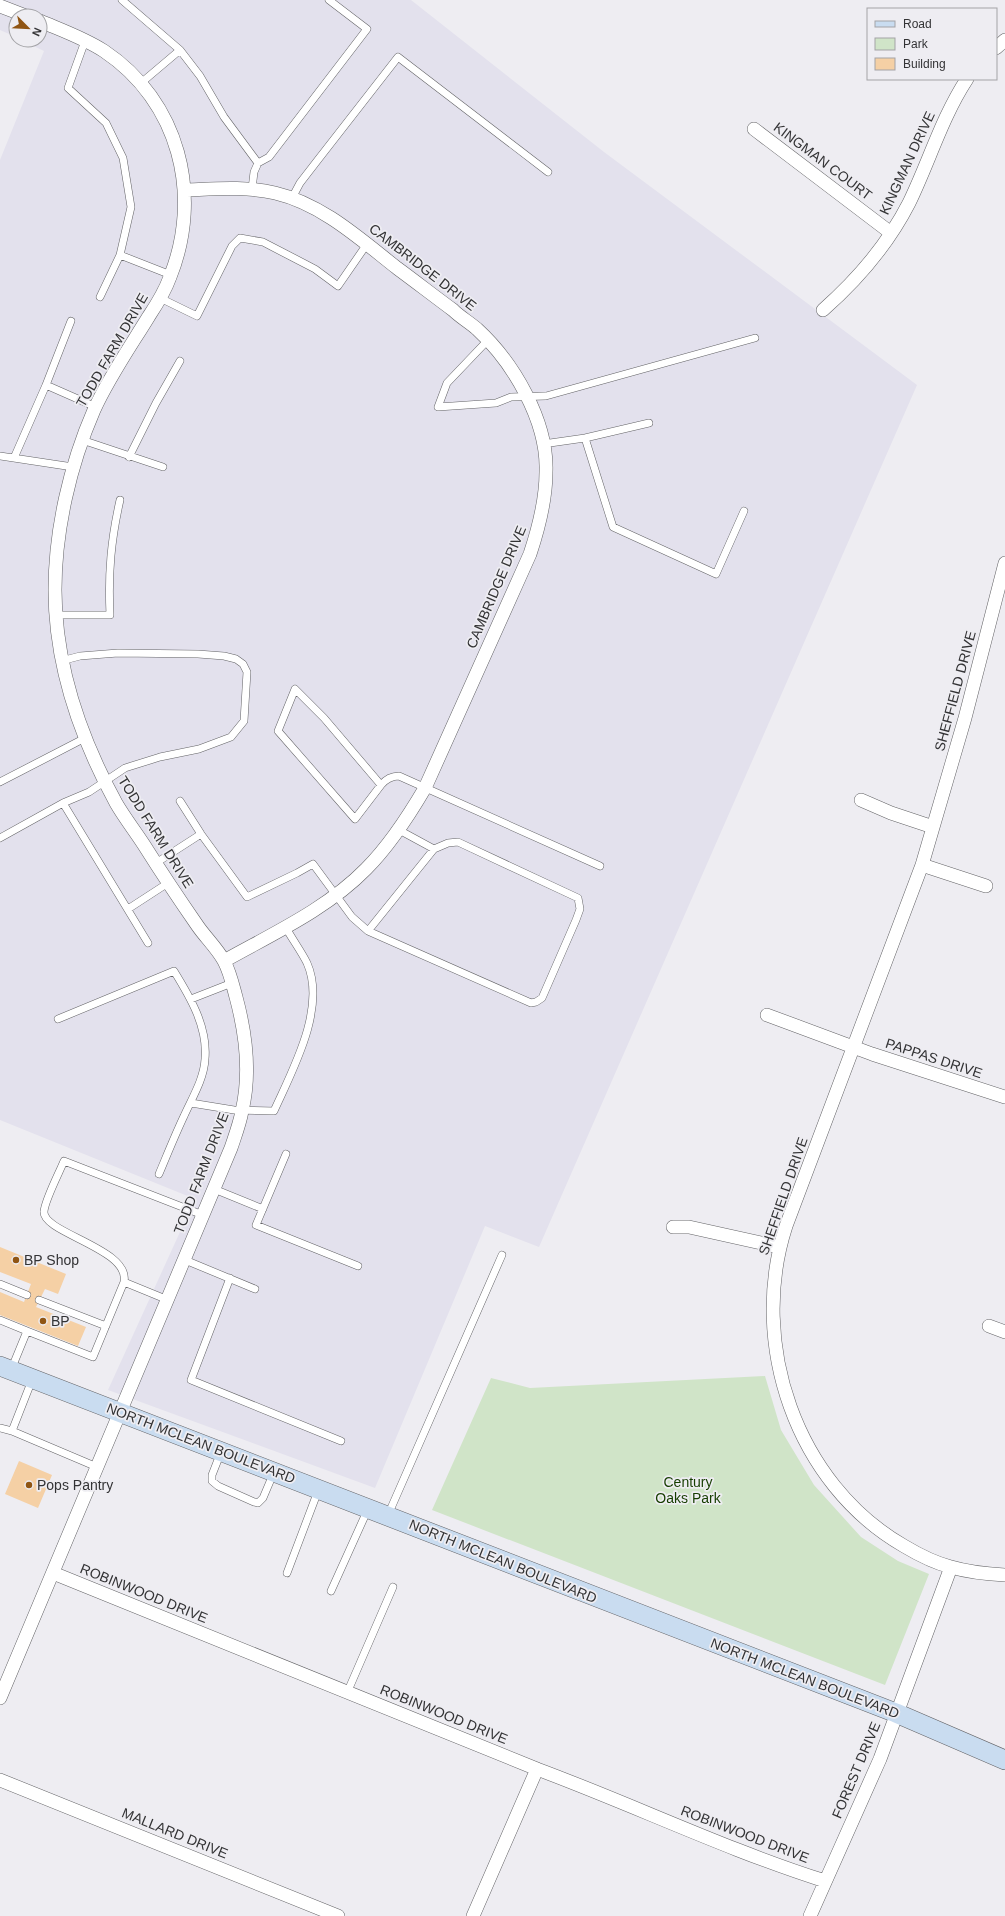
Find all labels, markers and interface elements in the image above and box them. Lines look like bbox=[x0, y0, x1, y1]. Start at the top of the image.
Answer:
north arrow bbox=[8, 8, 48, 48]
legend bbox=[867, 8, 997, 80]
text: Road bbox=[903, 17, 932, 31]
text: N bbox=[30, 26, 44, 38]
text: Park bbox=[903, 37, 929, 51]
text: Building bbox=[903, 57, 946, 71]
street label: KINGMAN DRIVE bbox=[876, 109, 938, 217]
street label: KINGMAN COURT bbox=[771, 119, 876, 203]
street label: CAMBRIDGE DRIVE bbox=[366, 220, 480, 314]
street label: TODD FARM DRIVE bbox=[73, 290, 151, 410]
street label: CAMBRIDGE DRIVE bbox=[463, 523, 529, 651]
street label: SHEFFIELD DRIVE bbox=[931, 629, 979, 753]
street label: TODD FARM DRIVE bbox=[115, 773, 197, 891]
street label: PAPPAS DRIVE bbox=[884, 1035, 984, 1081]
street label: TODD FARM DRIVE bbox=[170, 1110, 232, 1236]
street label: SHEFFIELD DRIVE bbox=[755, 1135, 811, 1257]
place label: BP Shop bbox=[24, 1252, 79, 1268]
marker: BP Shop bbox=[11, 1255, 21, 1265]
place label: BP bbox=[51, 1313, 70, 1329]
marker: BP bbox=[38, 1316, 48, 1326]
street label: NORTH MCLEAN BOULEVARD bbox=[104, 1400, 298, 1486]
park label: Century Oaks Park bbox=[655, 1474, 722, 1506]
place label: Pops Pantry bbox=[37, 1477, 113, 1493]
marker: Pops Pantry bbox=[24, 1480, 34, 1490]
street label: NORTH MCLEAN BOULEVARD bbox=[407, 1516, 599, 1606]
street label: ROBINWOOD DRIVE bbox=[78, 1560, 210, 1626]
street label: NORTH MCLEAN BOULEVARD bbox=[708, 1635, 902, 1721]
street label: ROBINWOOD DRIVE bbox=[378, 1681, 510, 1747]
street label: FOREST DRIVE bbox=[828, 1719, 884, 1821]
street label: ROBINWOOD DRIVE bbox=[679, 1802, 811, 1866]
street label: MALLARD DRIVE bbox=[120, 1804, 230, 1862]

